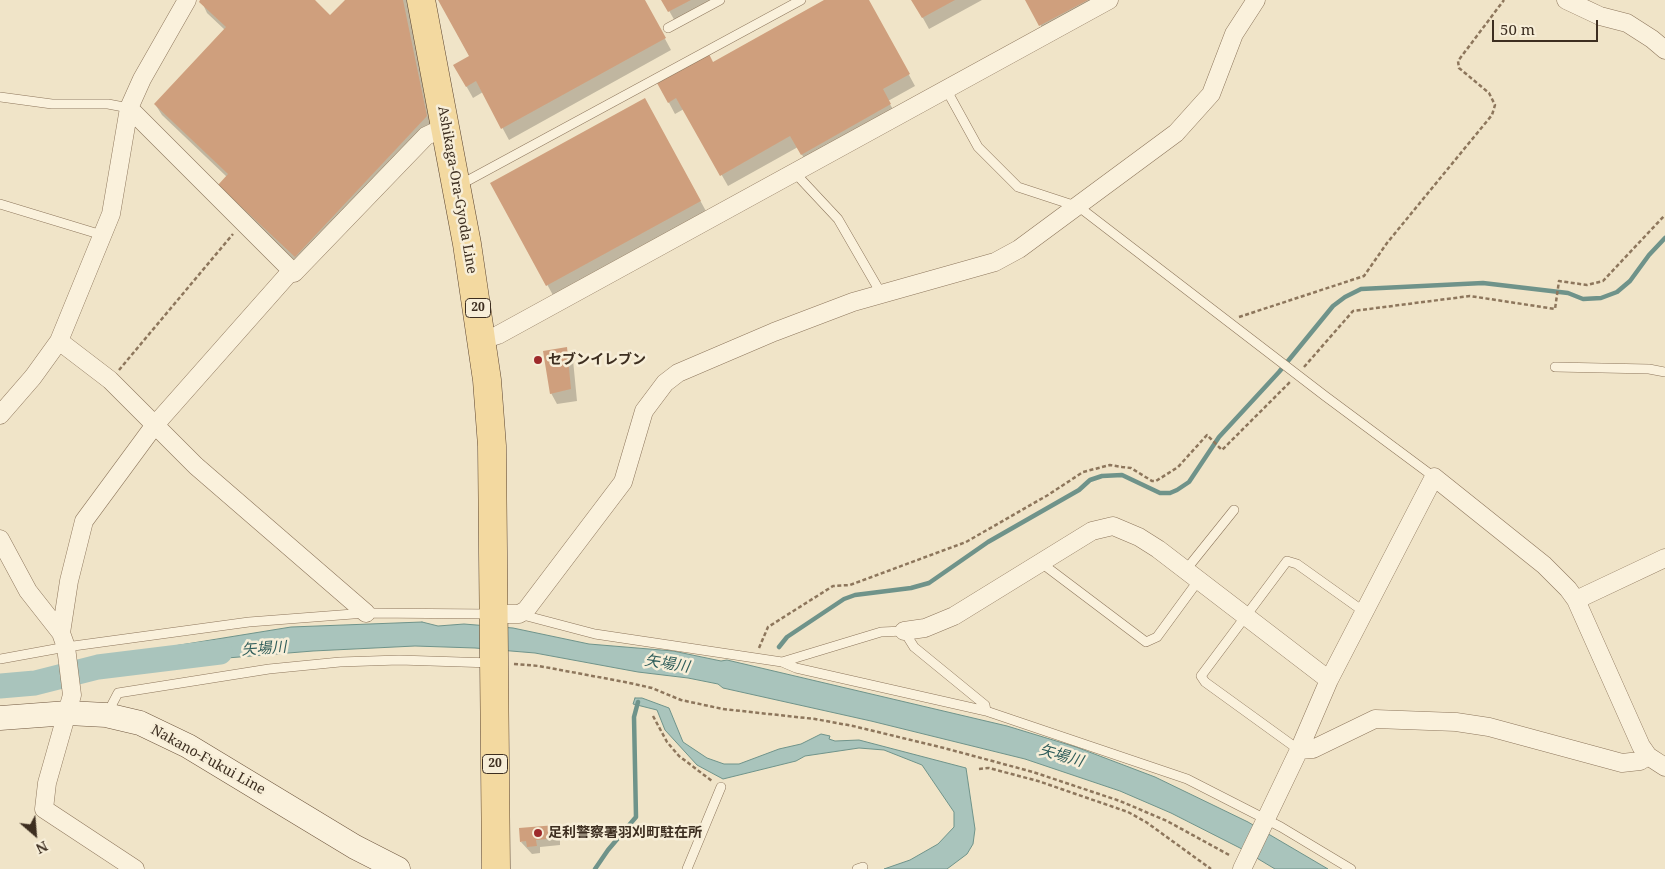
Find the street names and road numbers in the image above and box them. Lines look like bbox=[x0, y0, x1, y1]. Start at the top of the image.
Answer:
street label: Ashikaga-Ora-Gyoda Line bbox=[434, 105, 480, 275]
road number: 20 bbox=[466, 298, 490, 318]
street label: Nakano-Fukui Line bbox=[148, 722, 268, 798]
road number: 20 bbox=[482, 754, 508, 774]

